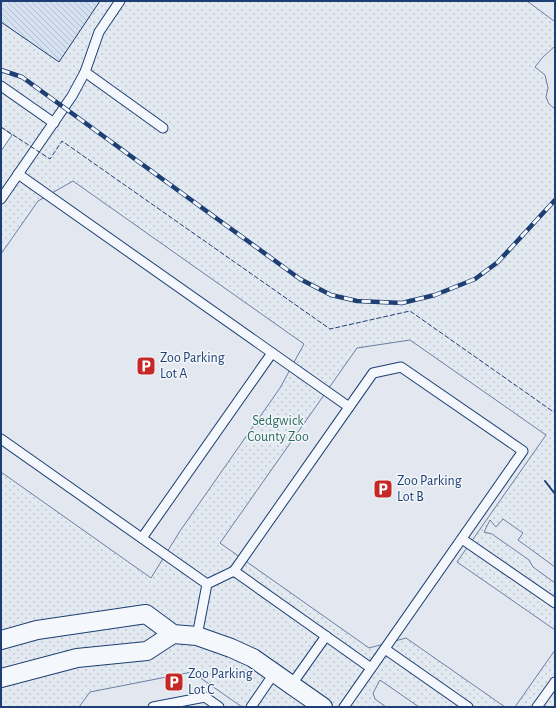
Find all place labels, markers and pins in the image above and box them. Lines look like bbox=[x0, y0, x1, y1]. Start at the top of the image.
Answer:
place label: Zoo Parking Lot A bbox=[160, 351, 225, 381]
parking icon: Zoo Parking Lot A bbox=[135, 355, 157, 377]
place label: Zoo Parking Lot B bbox=[397, 474, 462, 504]
parking icon: Zoo Parking Lot B bbox=[372, 478, 394, 500]
place label: Zoo Parking Lot C bbox=[188, 667, 253, 697]
parking icon: Zoo Parking Lot C bbox=[163, 671, 185, 693]

